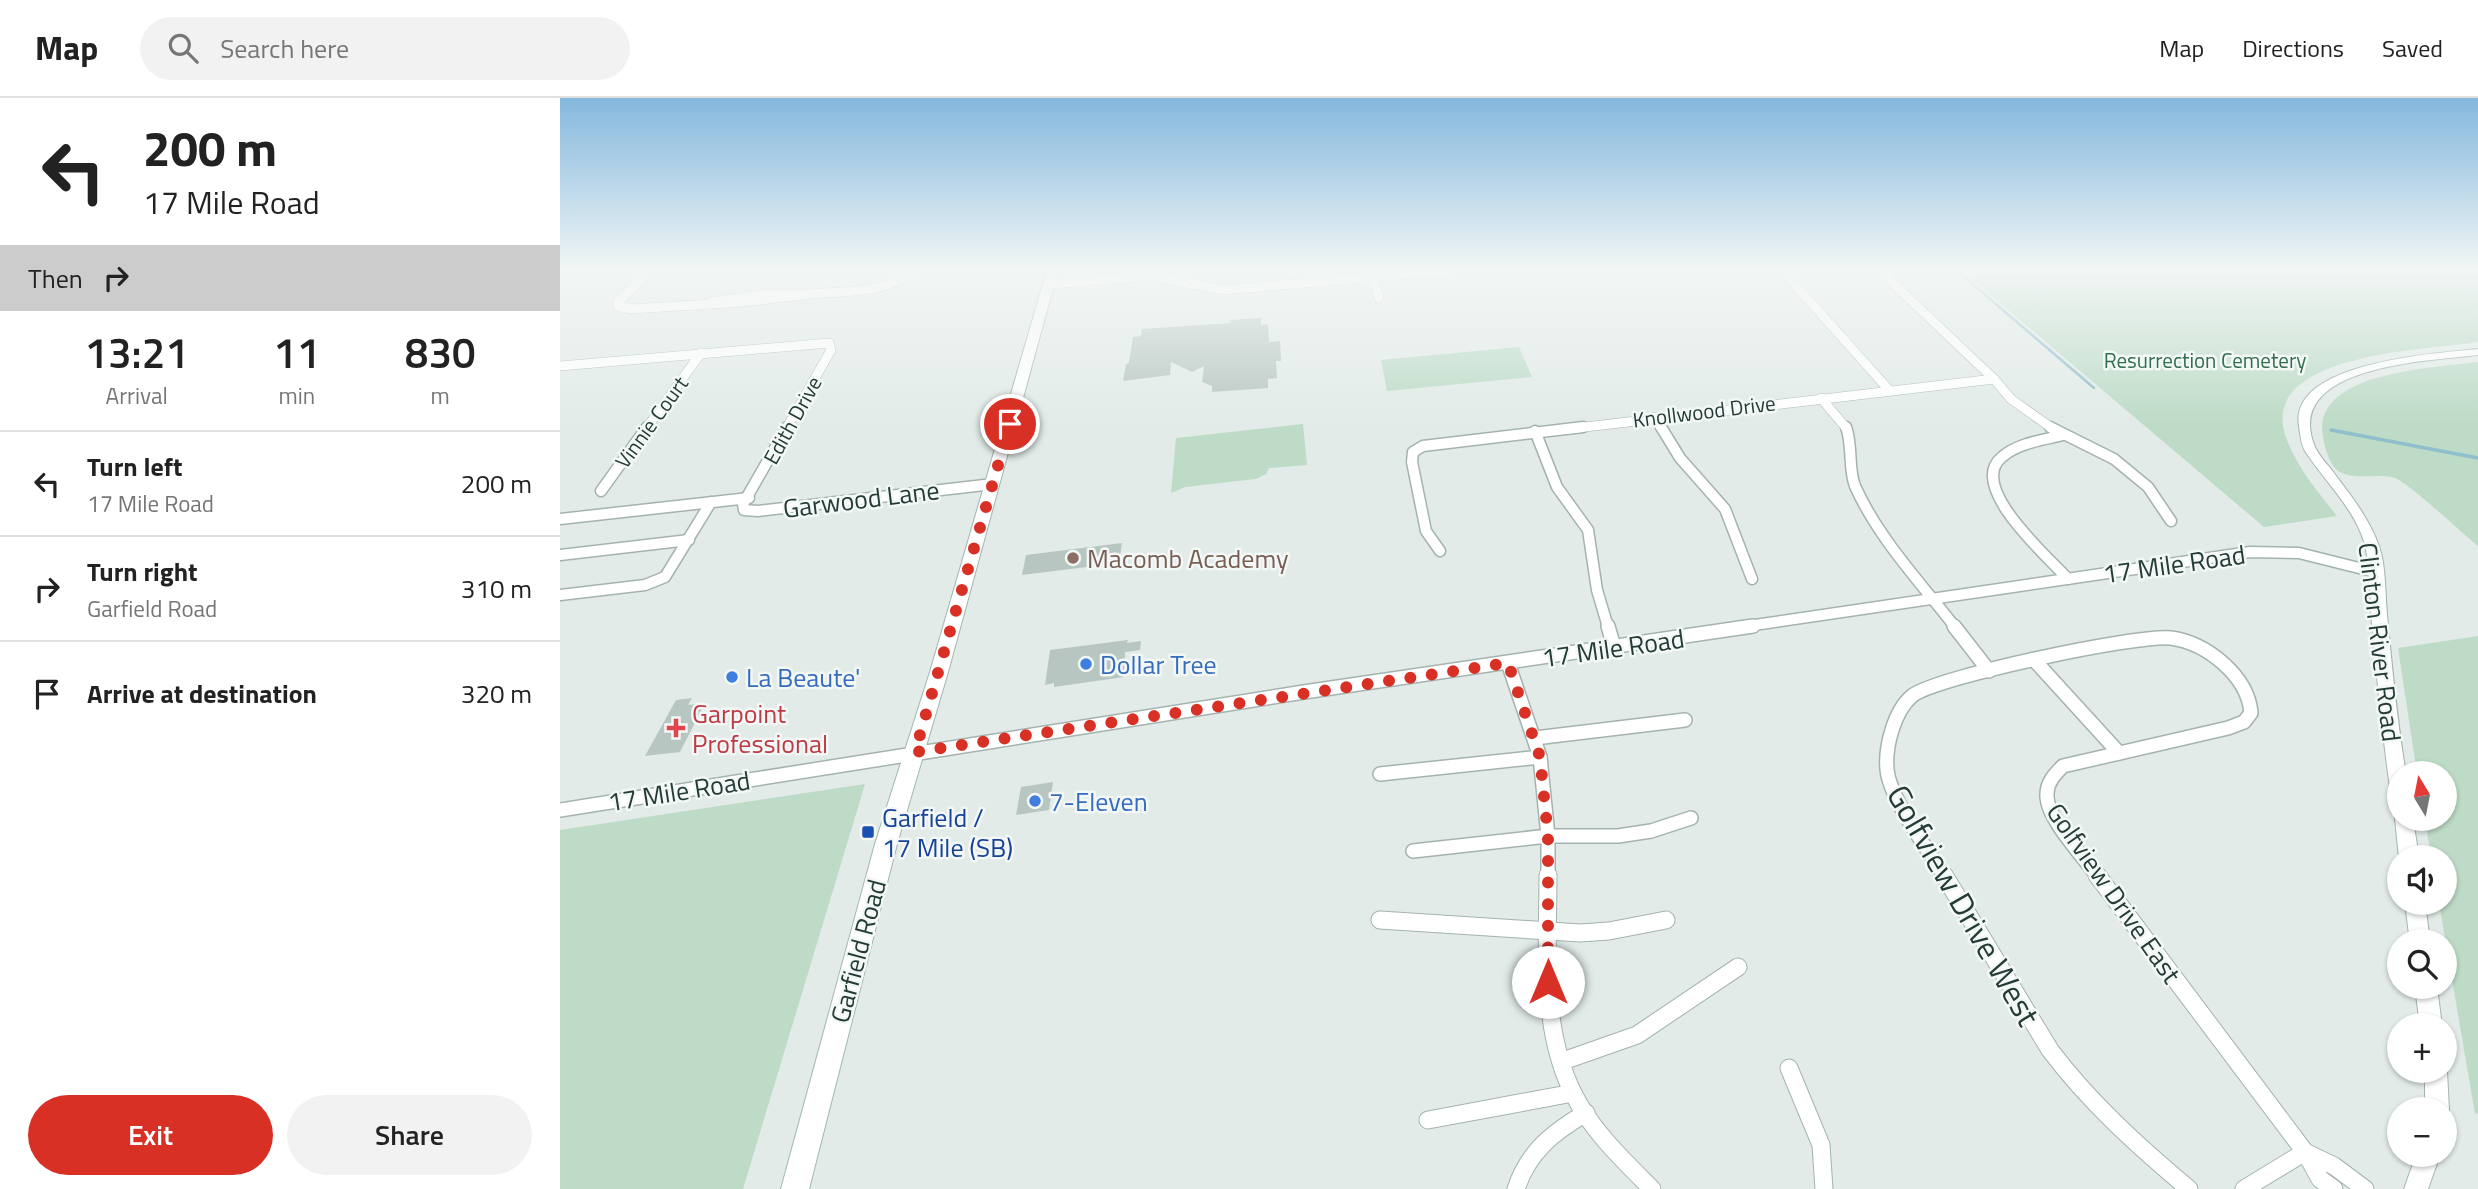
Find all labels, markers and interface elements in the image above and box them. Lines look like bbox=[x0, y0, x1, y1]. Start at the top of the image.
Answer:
search box bbox=[140, 17, 630, 80]
text: Map bbox=[35, 23, 98, 73]
icon: search bbox=[164, 29, 202, 67]
text: Search here bbox=[220, 29, 349, 68]
text: Map bbox=[2159, 30, 2204, 66]
text: Directions bbox=[2242, 30, 2344, 66]
text: Saved bbox=[2382, 30, 2443, 66]
text: 200 m bbox=[143, 110, 277, 185]
icon: left bbox=[28, 126, 119, 217]
text: 17 Mile Road bbox=[143, 178, 320, 226]
text: Then bbox=[28, 259, 83, 298]
icon: right bbox=[97, 259, 135, 297]
text: 13:21 bbox=[85, 320, 189, 384]
text: 11 bbox=[273, 320, 320, 384]
text: 830 bbox=[405, 320, 475, 384]
park label: Resurrection Cemetery bbox=[2104, 344, 2306, 376]
street label: Vinnie Court bbox=[607, 369, 696, 475]
street label: Edith Drive bbox=[755, 370, 829, 470]
text: Arrival bbox=[105, 378, 168, 413]
text: min bbox=[278, 378, 315, 413]
text: m bbox=[431, 378, 450, 413]
street label: Knollwood Drive bbox=[1631, 386, 1777, 436]
pin bbox=[980, 394, 1040, 454]
icon: arrive bbox=[991, 405, 1029, 443]
text: Turn left bbox=[87, 447, 182, 486]
text: 200 m bbox=[461, 464, 532, 503]
icon: left bbox=[28, 465, 66, 503]
street label: Garwood Lane bbox=[781, 470, 941, 528]
text: 17 Mile Road bbox=[87, 486, 214, 521]
street label: 17 Mile Road bbox=[2100, 535, 2248, 593]
place label: Macomb Academy bbox=[1087, 539, 1289, 578]
street label: Clinton River Road bbox=[2348, 540, 2412, 744]
marker: Macomb Academy bbox=[1065, 550, 1081, 566]
text: Turn right bbox=[87, 552, 198, 591]
text: 310 m bbox=[461, 569, 532, 608]
icon: right bbox=[28, 570, 66, 608]
text: Garfield Road bbox=[87, 591, 217, 626]
street label: 17 Mile Road bbox=[1539, 619, 1687, 677]
place label: Dollar Tree bbox=[1100, 645, 1217, 684]
marker: Dollar Tree bbox=[1078, 656, 1094, 672]
place label: La Beaute' bbox=[746, 658, 861, 697]
marker: La Beaute' bbox=[724, 669, 740, 685]
text: Arrive at destination bbox=[87, 674, 317, 713]
text: 320 m bbox=[461, 674, 532, 713]
icon: arrive bbox=[28, 675, 66, 713]
place label: Garpoint Professional bbox=[692, 694, 828, 763]
marker: Garpoint Professional bbox=[666, 718, 686, 738]
street label: 17 Mile Road bbox=[605, 761, 753, 821]
north arrow bbox=[2387, 761, 2457, 831]
map controls bbox=[2387, 761, 2457, 1167]
street label: Golfview Drive West bbox=[1875, 775, 2053, 1035]
place label: 7-Eleven bbox=[1049, 782, 1148, 821]
marker: 7-Eleven bbox=[1027, 793, 1043, 809]
street label: Golfview Drive East bbox=[2037, 795, 2191, 991]
place label: Garfield / 17 Mile (SB) bbox=[882, 798, 1013, 867]
marker: Garfield / 17 Mile (SB) bbox=[860, 824, 876, 840]
button: sound bbox=[2387, 845, 2457, 915]
street label: Garfield Road bbox=[820, 875, 896, 1027]
button: search bbox=[2387, 929, 2457, 999]
position arrow bbox=[1511, 945, 1585, 1019]
button: + bbox=[2387, 1013, 2457, 1083]
button: Exit bbox=[28, 1095, 273, 1175]
button: Share bbox=[287, 1095, 532, 1175]
button: − bbox=[2387, 1097, 2457, 1167]

